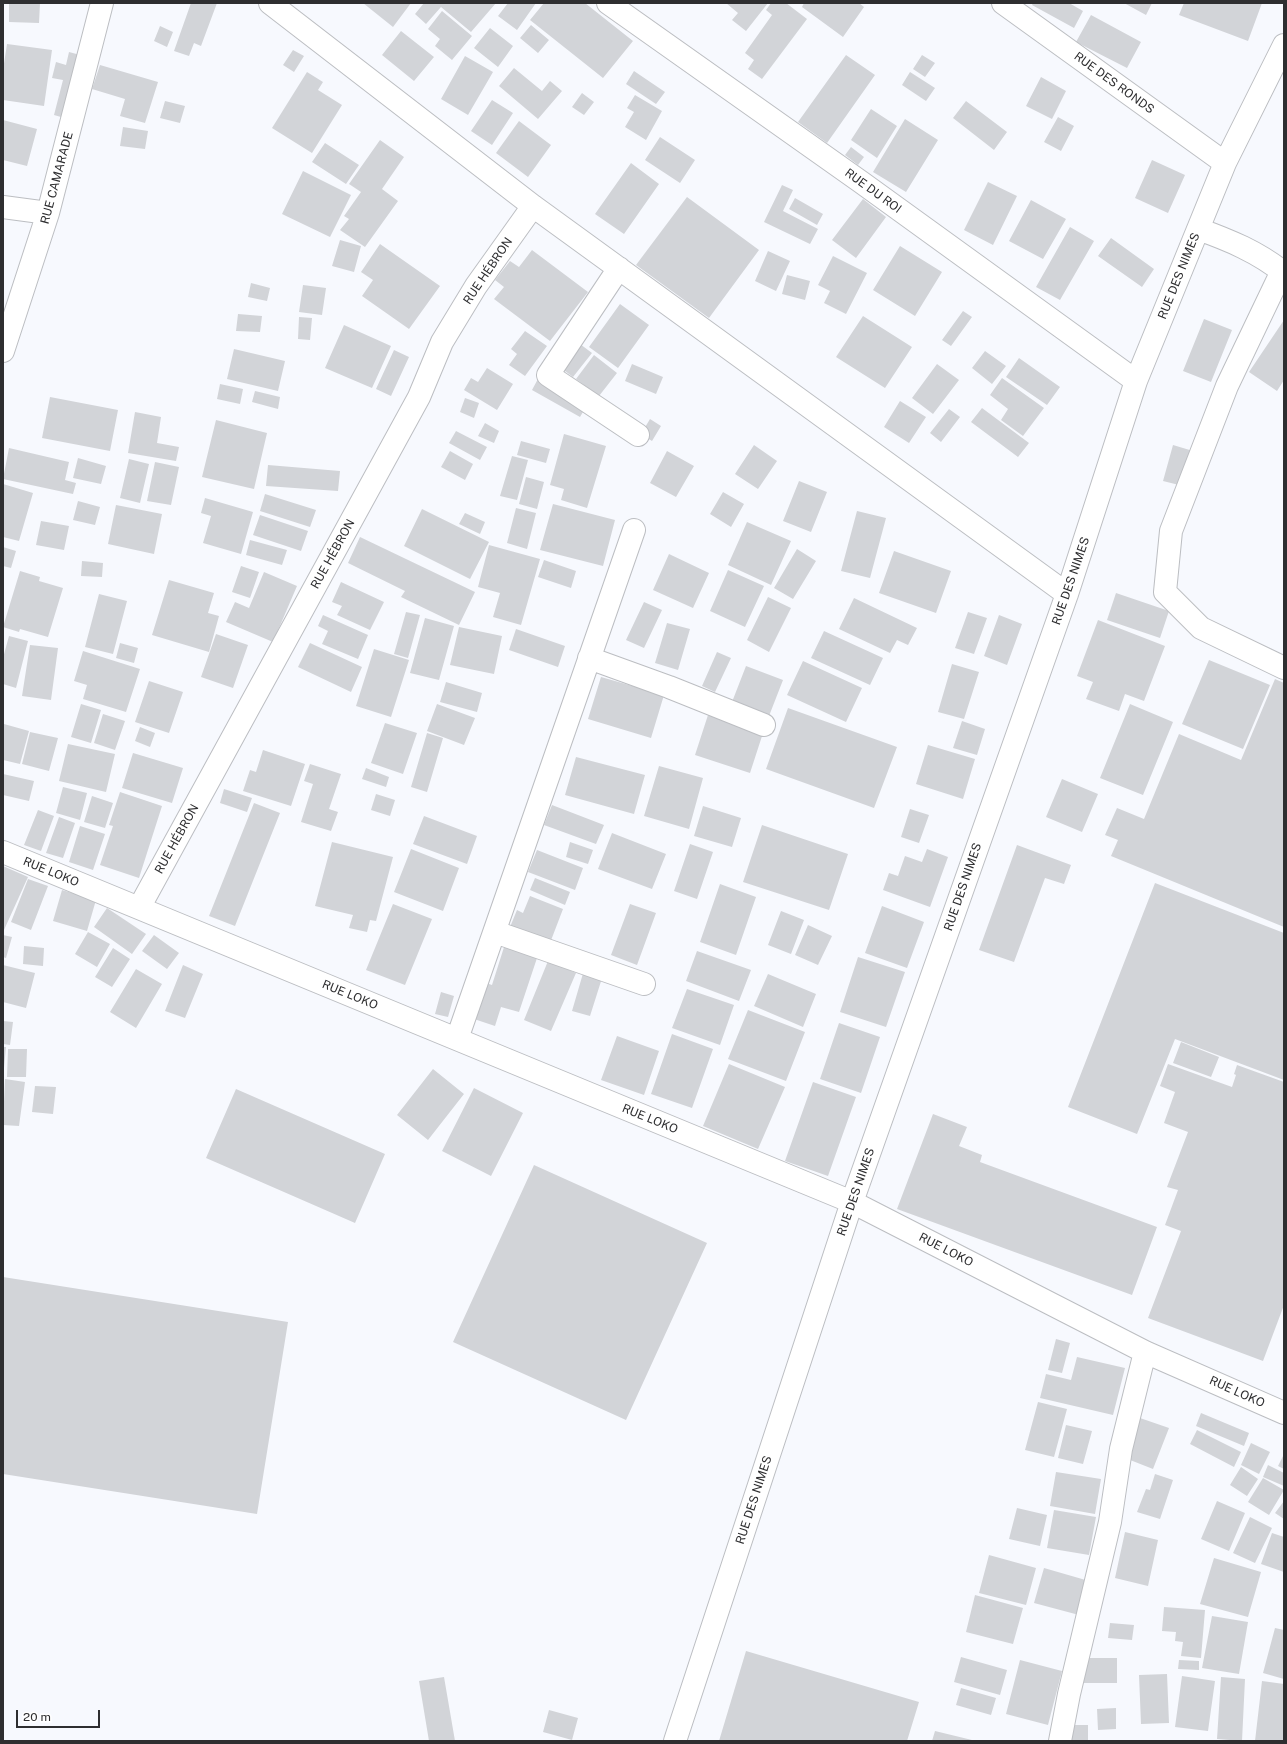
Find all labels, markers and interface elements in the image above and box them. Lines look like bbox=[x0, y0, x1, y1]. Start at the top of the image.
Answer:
street label: RUE DES RONDS bbox=[1071, 49, 1157, 117]
street label: RUE CAMARADE bbox=[38, 130, 76, 226]
street label: RUE DU ROI bbox=[842, 166, 904, 216]
street label: RUE DES NIMES bbox=[1155, 231, 1203, 321]
street label: RUE HÉBRON bbox=[460, 235, 516, 307]
street label: RUE HÉBRON bbox=[308, 517, 358, 591]
street label: RUE DES NIMES bbox=[1049, 535, 1093, 627]
street label: RUE HÉBRON bbox=[152, 802, 202, 876]
street label: RUE DES NIMES bbox=[941, 841, 985, 933]
street label: RUE LOKO bbox=[21, 854, 81, 890]
street label: RUE LOKO bbox=[320, 977, 380, 1013]
street label: RUE LOKO bbox=[620, 1101, 680, 1137]
street label: RUE DES NIMES bbox=[834, 1146, 878, 1238]
street label: RUE LOKO bbox=[916, 1230, 976, 1270]
street label: RUE LOKO bbox=[1207, 1373, 1267, 1411]
street label: RUE DES NIMES bbox=[733, 1454, 775, 1546]
scale bar bbox=[18, 1702, 102, 1728]
text: 20 m bbox=[23, 1710, 51, 1724]

